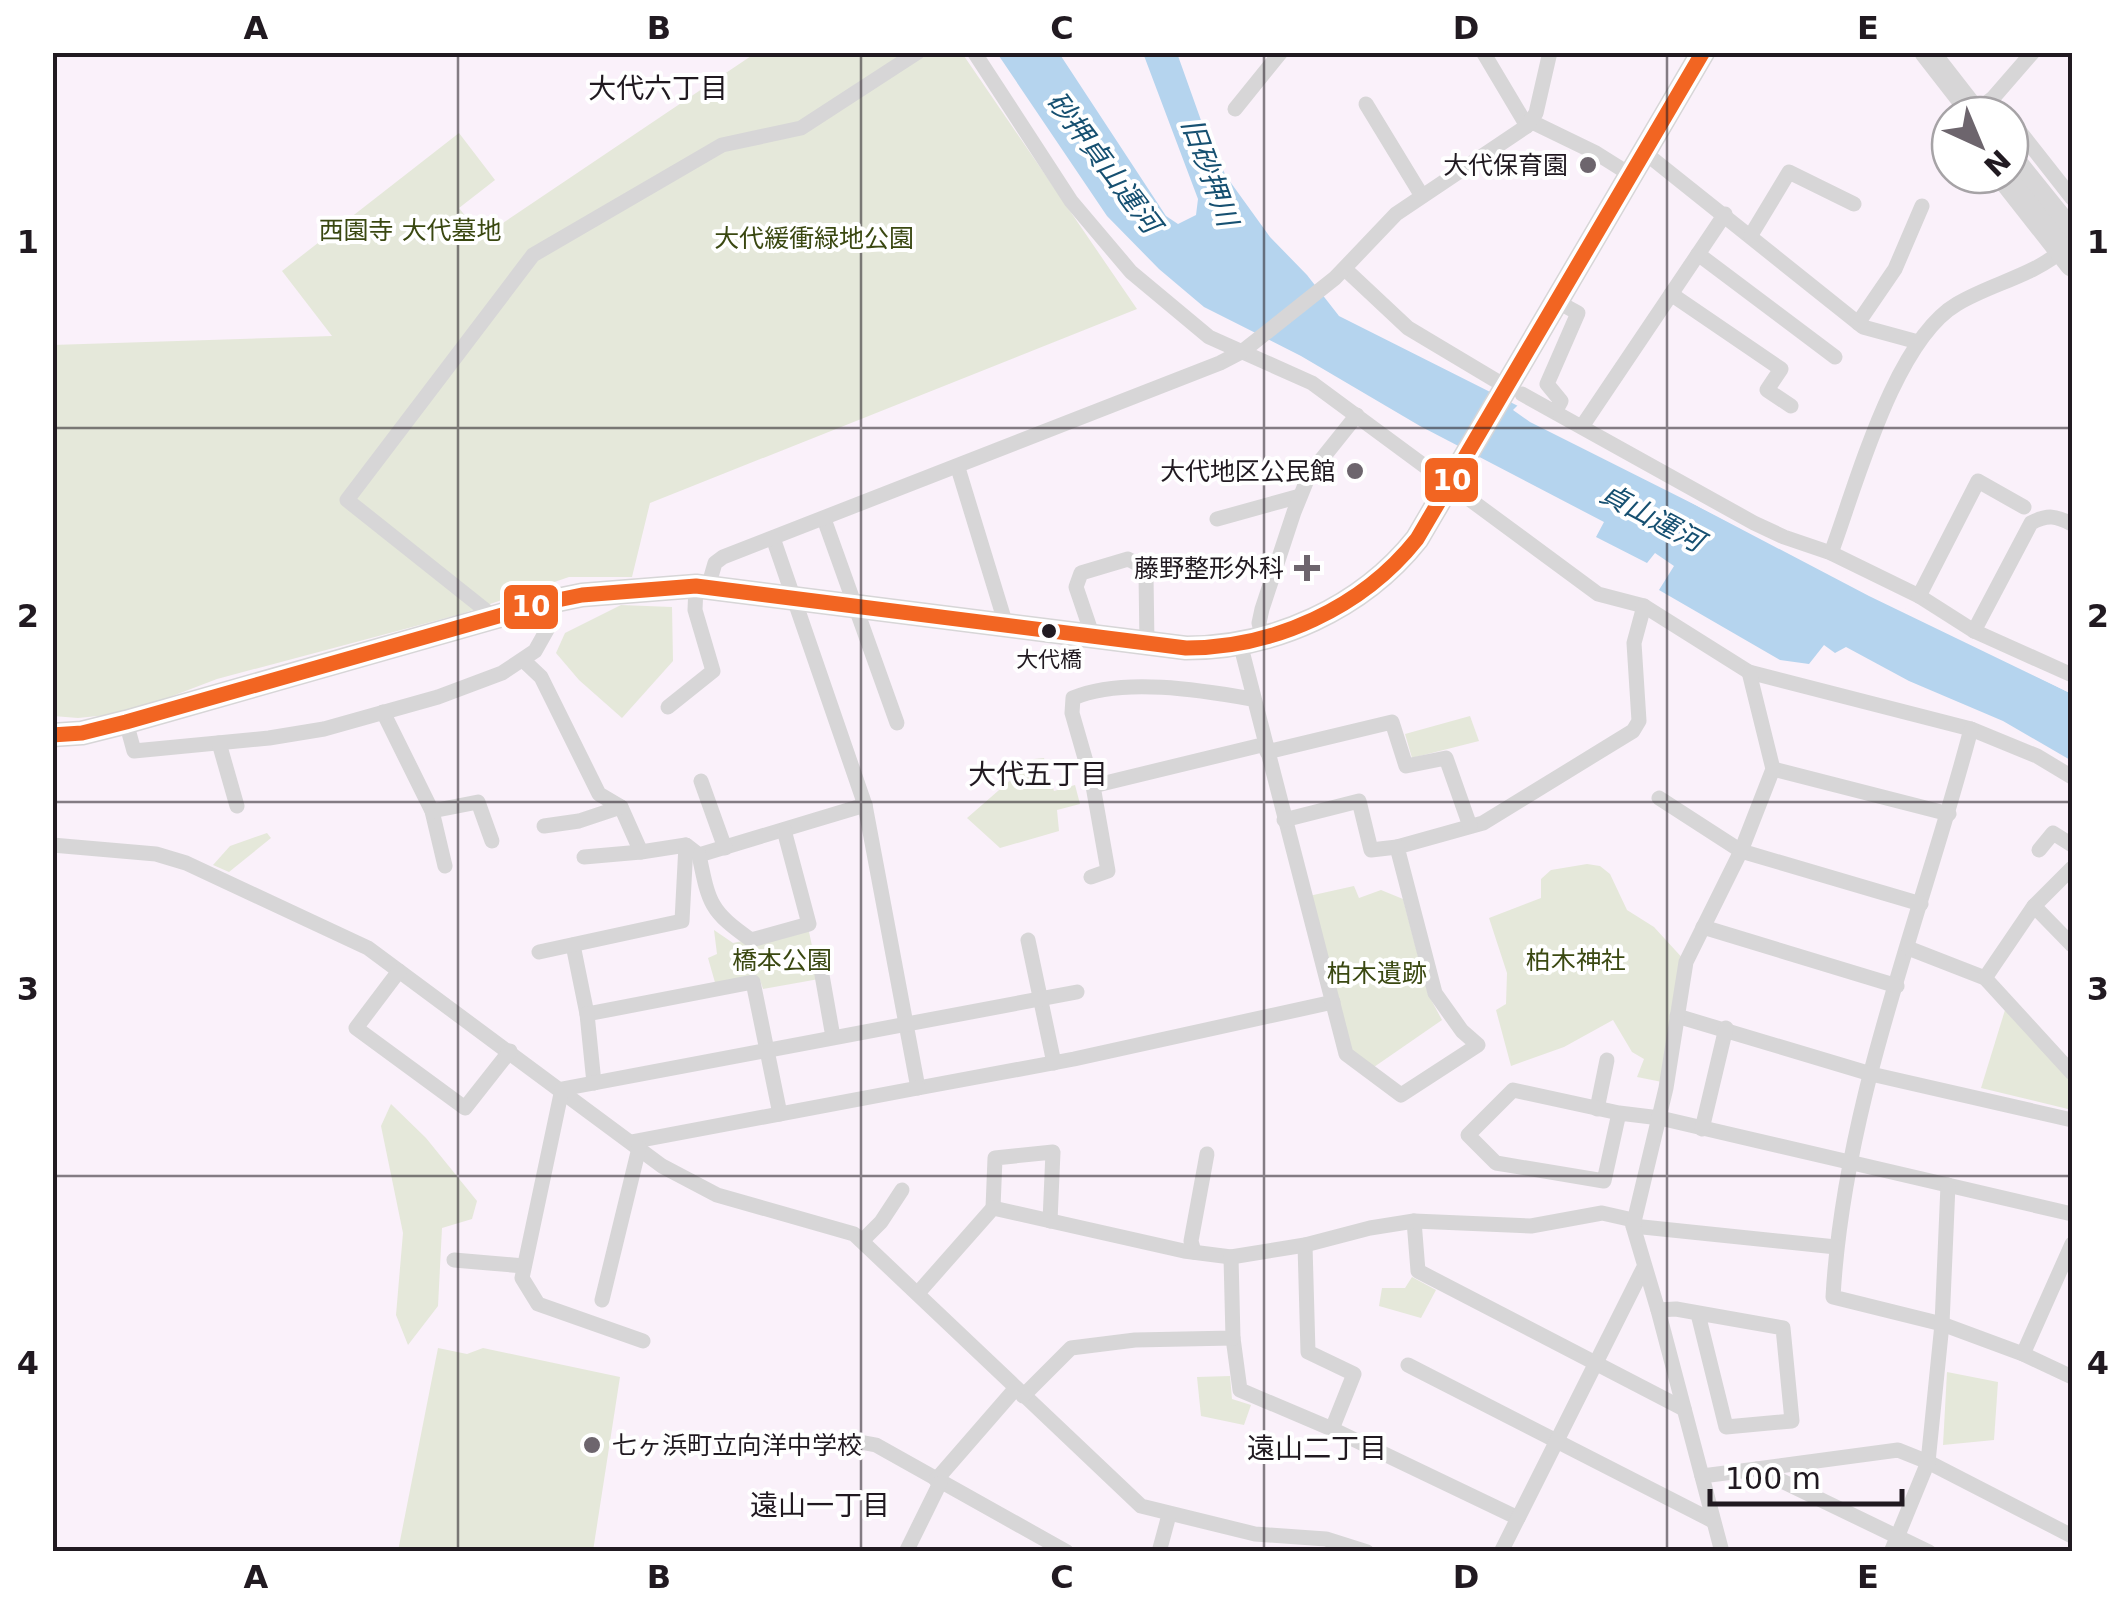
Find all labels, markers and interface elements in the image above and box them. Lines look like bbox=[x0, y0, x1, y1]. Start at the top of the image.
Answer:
text: A bbox=[244, 9, 269, 47]
text: B bbox=[647, 9, 671, 47]
text: C bbox=[1050, 9, 1074, 47]
text: D bbox=[1453, 9, 1479, 47]
text: E bbox=[1857, 9, 1879, 47]
district label: 大代六丁目 bbox=[588, 72, 728, 105]
water label: 砂押貞山運河 bbox=[1040, 85, 1170, 243]
north arrow bbox=[1930, 95, 2030, 195]
water label: 旧砂押川 bbox=[1175, 114, 1245, 233]
text: N bbox=[1977, 143, 2017, 183]
place label: 大代保育園 bbox=[1443, 151, 1568, 180]
marker: 大代保育園 bbox=[1577, 154, 1599, 176]
park label: 西園寺 大代墓地 bbox=[319, 216, 501, 245]
text: 1 bbox=[17, 223, 39, 261]
text: 1 bbox=[2087, 223, 2109, 261]
park label: 大代緩衝緑地公園 bbox=[714, 224, 914, 253]
line badge: 10 bbox=[1423, 456, 1480, 504]
place label: 大代地区公民館 bbox=[1160, 457, 1335, 486]
marker: 大代地区公民館 bbox=[1344, 460, 1366, 482]
text: 10 bbox=[1433, 464, 1471, 497]
water label: 貞山運河 bbox=[1595, 477, 1713, 561]
place label: 藤野整形外科 bbox=[1134, 554, 1284, 583]
marker: 藤野整形外科 bbox=[1294, 555, 1320, 581]
line badge: 10 bbox=[502, 583, 560, 631]
text: 10 bbox=[512, 590, 550, 623]
text: 2 bbox=[17, 597, 39, 635]
text: 2 bbox=[2087, 597, 2109, 635]
marker: 大代橋 bbox=[1039, 621, 1059, 641]
place label: 大代橋 bbox=[1016, 647, 1082, 672]
district label: 大代五丁目 bbox=[968, 758, 1108, 791]
park label: 橋本公園 bbox=[732, 946, 832, 975]
park label: 柏木神社 bbox=[1526, 946, 1626, 975]
park label: 柏木遺跡 bbox=[1327, 959, 1427, 988]
text: 3 bbox=[17, 970, 39, 1008]
text: 3 bbox=[2087, 970, 2109, 1008]
text: 4 bbox=[17, 1344, 39, 1382]
text: 4 bbox=[2087, 1344, 2109, 1382]
place label: 七ヶ浜町立向洋中学校 bbox=[612, 1431, 862, 1460]
district label: 遠山二丁目 bbox=[1247, 1432, 1387, 1465]
marker: 七ヶ浜町立向洋中学校 bbox=[581, 1434, 603, 1456]
scale bar bbox=[1710, 1444, 1902, 1506]
text: 100 m bbox=[1725, 1461, 1821, 1496]
district label: 遠山一丁目 bbox=[750, 1489, 890, 1522]
text: A bbox=[244, 1558, 269, 1596]
text: B bbox=[647, 1558, 671, 1596]
text: C bbox=[1050, 1558, 1074, 1596]
text: D bbox=[1453, 1558, 1479, 1596]
text: E bbox=[1857, 1558, 1879, 1596]

